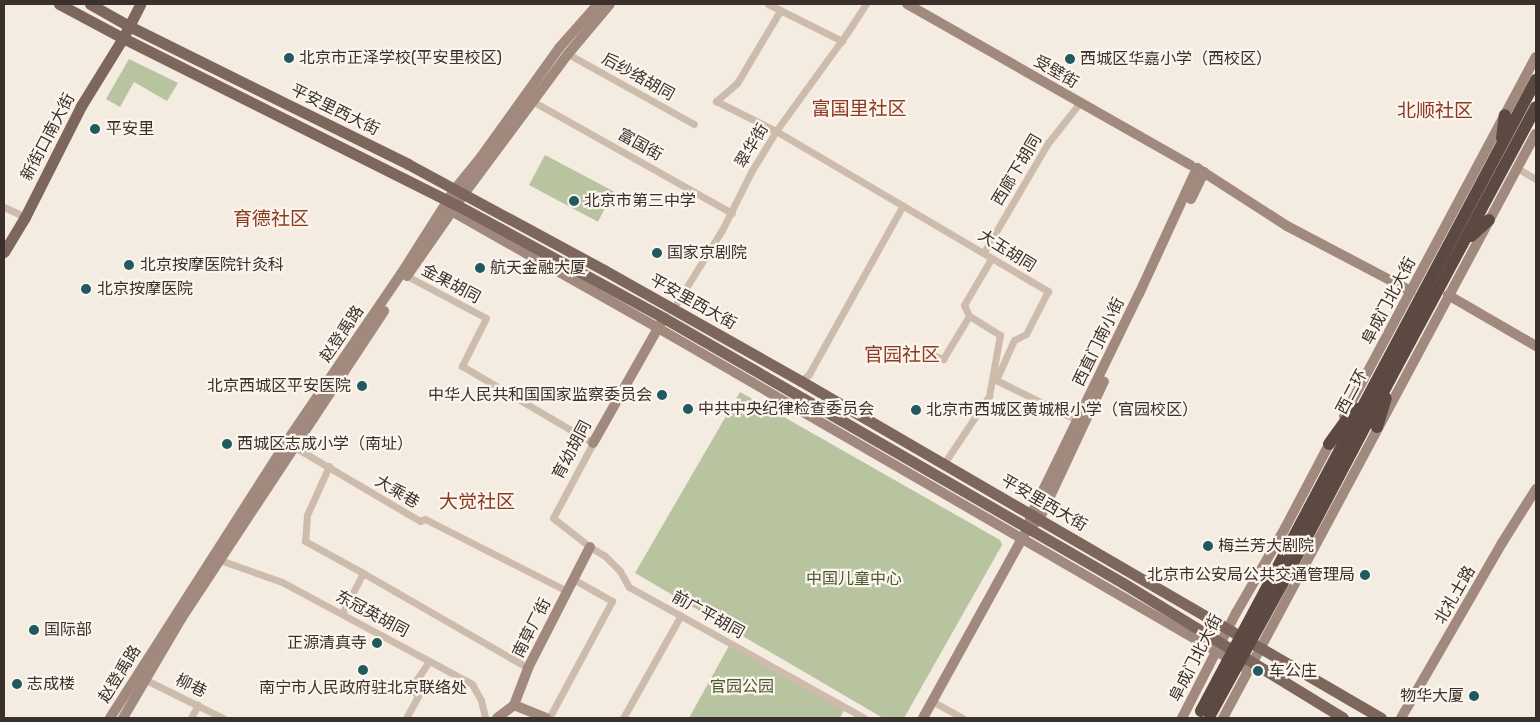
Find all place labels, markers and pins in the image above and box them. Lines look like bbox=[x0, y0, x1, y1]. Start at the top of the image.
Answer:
place label: 北京市正泽学校(平安里校区) bbox=[299, 48, 502, 68]
place label: 西城区华嘉小学（西校区） bbox=[1080, 49, 1272, 69]
marker: 北京市正泽学校(平安里校区) bbox=[283, 52, 295, 64]
marker: 西城区华嘉小学（西校区） bbox=[1064, 53, 1076, 65]
place label: 平安里 bbox=[106, 119, 154, 139]
marker: 平安里 bbox=[88, 122, 102, 136]
place label: 北京市第三中学 bbox=[584, 191, 696, 211]
marker: 北京市第三中学 bbox=[568, 195, 580, 207]
place label: 国家京剧院 bbox=[667, 243, 747, 263]
marker: 国家京剧院 bbox=[651, 247, 663, 259]
place label: 北京按摩医院针灸科 bbox=[140, 255, 284, 275]
marker: 北京按摩医院针灸科 bbox=[122, 258, 136, 272]
place label: 航天金融大厦 bbox=[490, 258, 586, 278]
marker: 航天金融大厦 bbox=[474, 262, 486, 274]
place label: 北京按摩医院 bbox=[97, 279, 193, 299]
marker: 北京按摩医院 bbox=[79, 282, 93, 296]
place label: 北京西城区平安医院 bbox=[207, 376, 351, 396]
marker: 北京西城区平安医院 bbox=[355, 379, 369, 393]
place label: 中华人民共和国国家监察委员会 bbox=[428, 385, 652, 405]
marker: 中华人民共和国国家监察委员会 bbox=[656, 389, 668, 401]
place label: 中共中央纪律检查委员会 bbox=[698, 399, 874, 419]
place label: 北京市西城区黄城根小学（官园校区） bbox=[926, 400, 1198, 420]
marker: 中共中央纪律检查委员会 bbox=[682, 403, 694, 415]
marker: 北京市西城区黄城根小学（官园校区） bbox=[910, 404, 922, 416]
place label: 西城区志成小学（南址） bbox=[237, 434, 413, 454]
marker: 西城区志成小学（南址） bbox=[221, 438, 233, 450]
place label: 梅兰芳大剧院 bbox=[1218, 536, 1314, 556]
marker: 梅兰芳大剧院 bbox=[1202, 540, 1214, 552]
place label: 北京市公安局公共交通管理局 bbox=[1147, 565, 1355, 585]
marker: 北京市公安局公共交通管理局 bbox=[1359, 569, 1371, 581]
place label: 国际部 bbox=[44, 620, 92, 640]
marker: 国际部 bbox=[28, 624, 40, 636]
place label: 正源清真寺 bbox=[287, 633, 367, 653]
marker: 正源清真寺 bbox=[371, 637, 383, 649]
place label: 车公庄 bbox=[1269, 661, 1317, 681]
marker: 南宁市人民政府驻北京联络处 bbox=[357, 664, 369, 676]
marker: 车公庄 bbox=[1251, 664, 1265, 678]
place label: 志成楼 bbox=[27, 674, 75, 694]
marker: 志成楼 bbox=[11, 678, 23, 690]
place label: 南宁市人民政府驻北京联络处 bbox=[259, 678, 467, 698]
place label: 物华大厦 bbox=[1400, 686, 1464, 706]
marker: 物华大厦 bbox=[1468, 690, 1480, 702]

